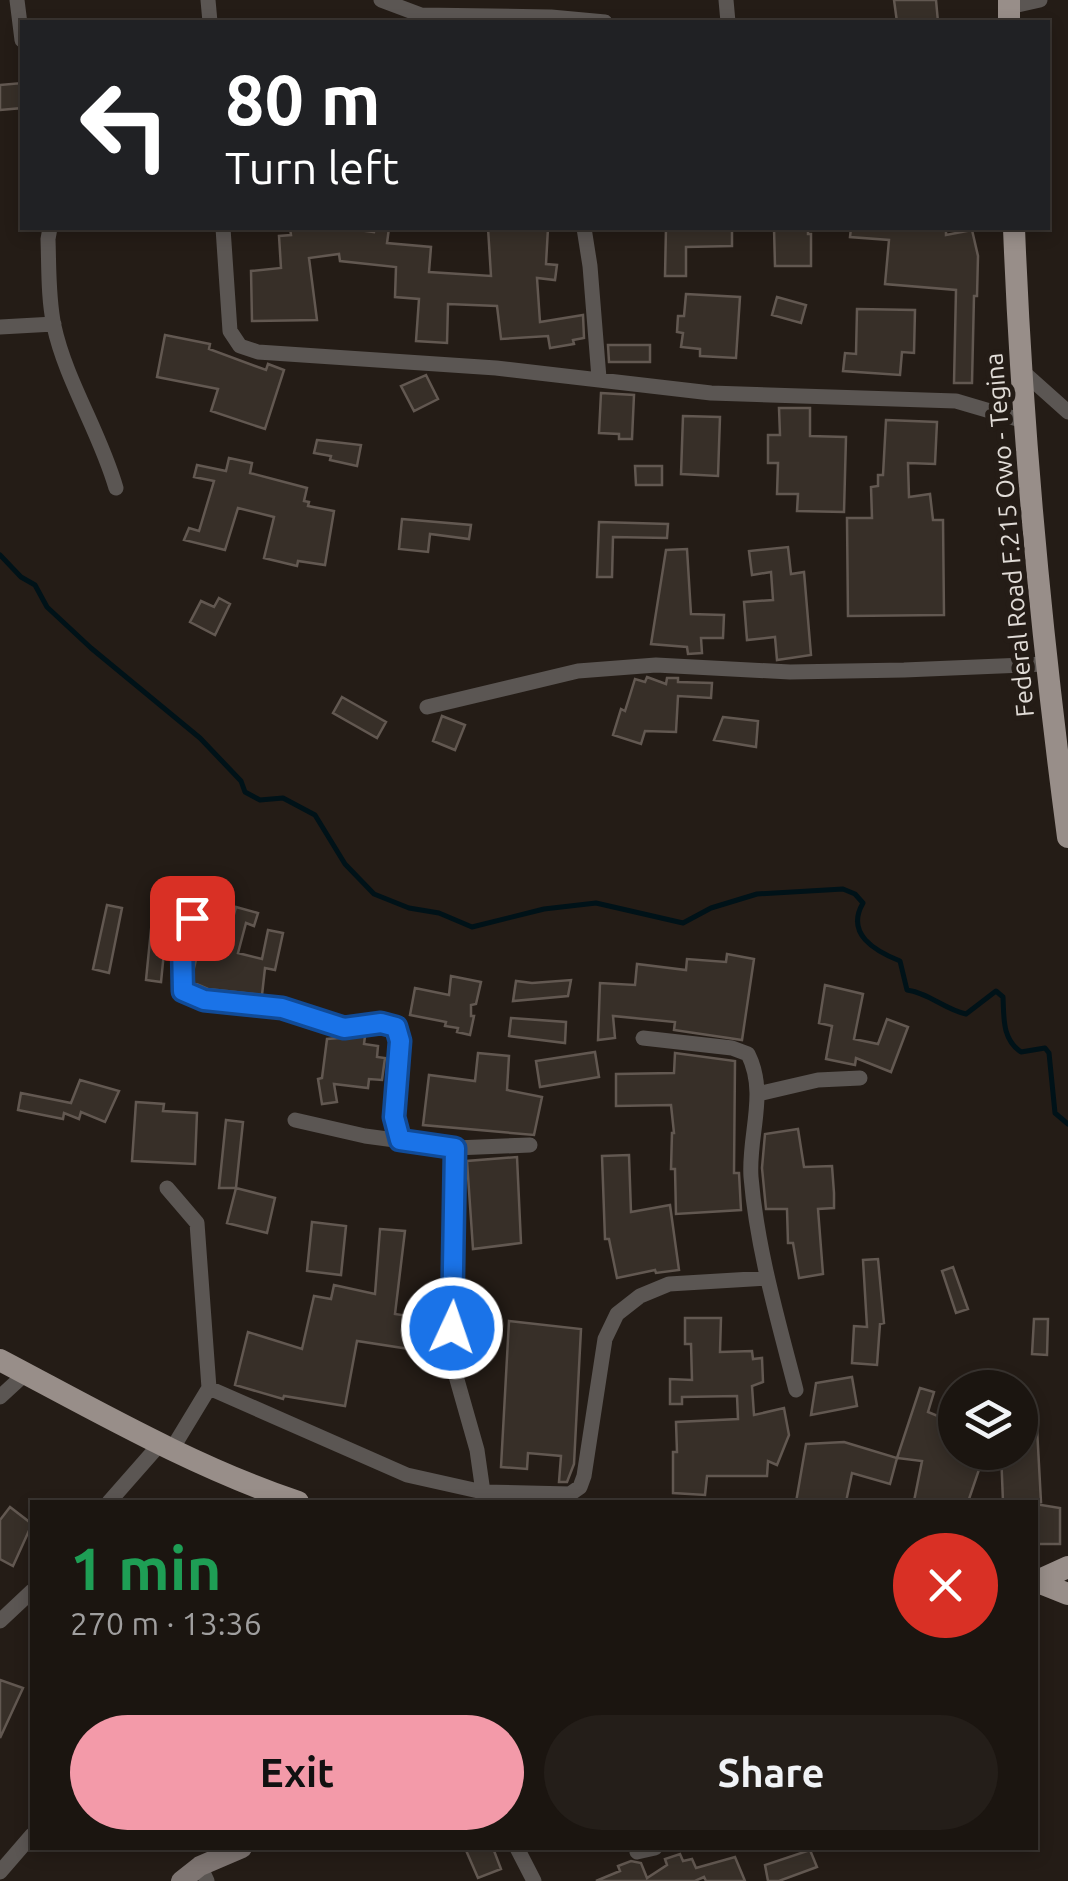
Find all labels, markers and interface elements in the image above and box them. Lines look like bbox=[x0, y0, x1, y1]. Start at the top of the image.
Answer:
icon: left bbox=[60, 60, 190, 190]
text: 80 m bbox=[225, 60, 381, 138]
text: Turn left bbox=[225, 142, 399, 193]
street label: Federal Road F.215 Owo - Tegina bbox=[979, 352, 1039, 718]
pin bbox=[150, 876, 235, 961]
icon: arrive bbox=[165, 891, 220, 946]
position arrow bbox=[400, 1276, 504, 1380]
map controls bbox=[938, 1370, 1038, 1470]
button: layers bbox=[938, 1370, 1038, 1470]
button: close bbox=[893, 1533, 998, 1638]
text: 1 min bbox=[70, 1534, 222, 1601]
text: 270 m · 13:36 bbox=[70, 1605, 262, 1641]
button: Exit bbox=[70, 1715, 524, 1830]
button: Share bbox=[544, 1715, 998, 1830]

